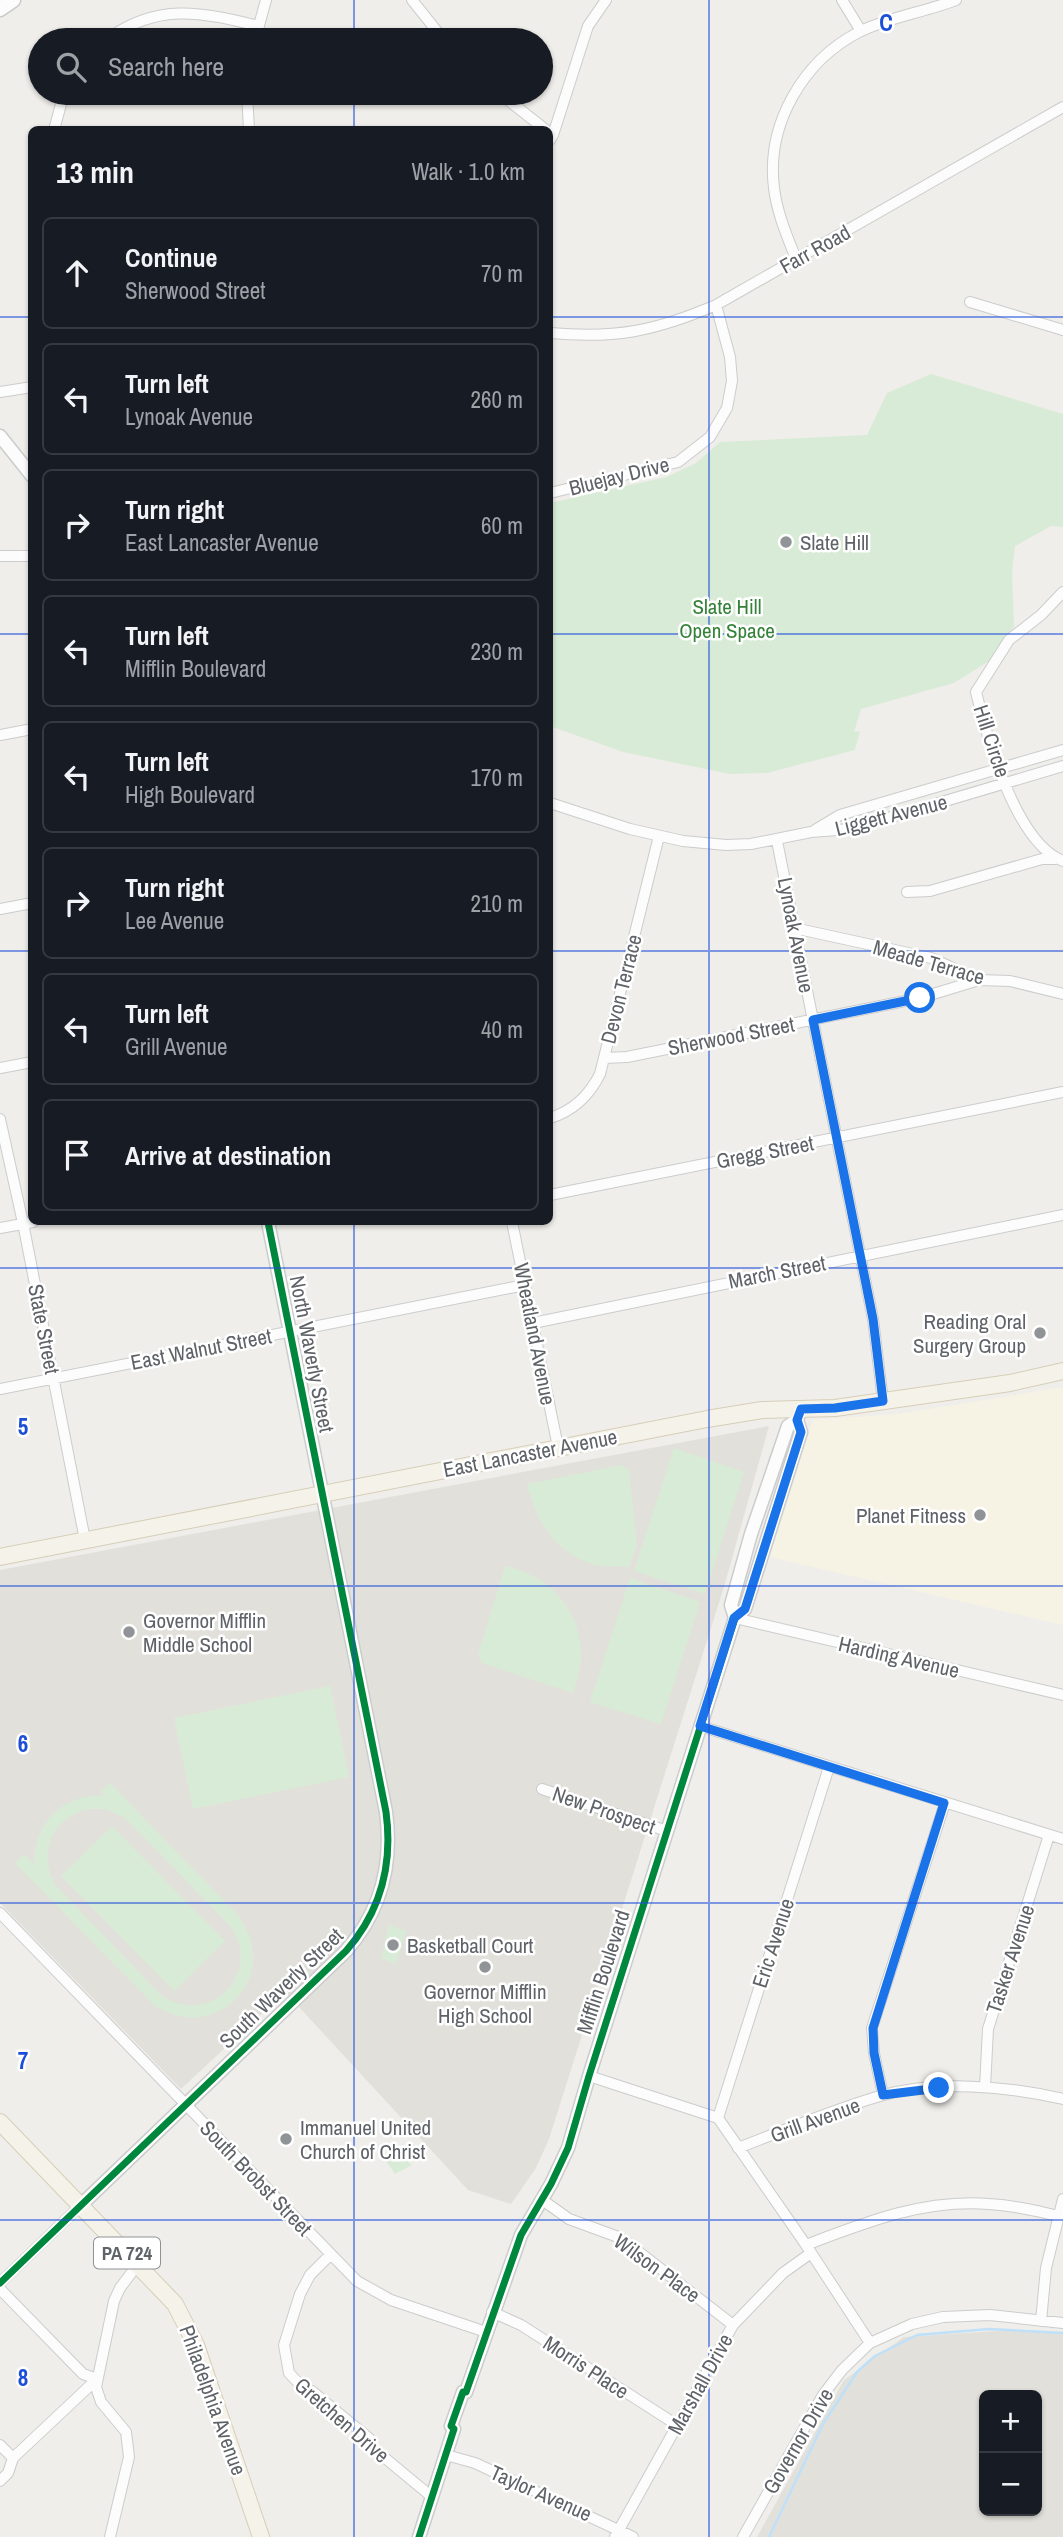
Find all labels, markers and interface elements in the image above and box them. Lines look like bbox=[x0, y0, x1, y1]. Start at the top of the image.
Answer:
text: C bbox=[879, 7, 893, 38]
search box bbox=[28, 28, 553, 105]
icon: search bbox=[52, 48, 90, 86]
text: Search here bbox=[108, 49, 224, 84]
text: 13 min bbox=[56, 152, 134, 192]
text: Walk · 1.0 km bbox=[411, 156, 525, 187]
street label: Farr Road bbox=[774, 218, 856, 280]
text: Continue bbox=[125, 240, 217, 275]
icon: ahead bbox=[58, 254, 96, 292]
text: 70 m bbox=[481, 258, 523, 289]
text: Sherwood Street bbox=[125, 275, 265, 306]
text: Turn left bbox=[125, 366, 209, 401]
icon: left bbox=[58, 380, 96, 418]
text: 260 m bbox=[471, 384, 523, 415]
text: Lynoak Avenue bbox=[125, 401, 253, 432]
street label: Bluejay Drive bbox=[566, 450, 672, 502]
text: Turn right bbox=[125, 492, 224, 527]
icon: right bbox=[58, 506, 96, 544]
text: 60 m bbox=[481, 510, 523, 541]
text: East Lancaster Avenue bbox=[125, 527, 319, 558]
place label: Slate Hill bbox=[800, 528, 869, 557]
marker: Slate Hill bbox=[778, 534, 794, 550]
park label: Slate Hill Open Space bbox=[679, 592, 775, 645]
text: Turn left bbox=[125, 618, 209, 653]
icon: left bbox=[58, 632, 96, 670]
text: 230 m bbox=[471, 636, 523, 667]
text: Mifflin Boulevard bbox=[125, 653, 266, 684]
street label: Hill Circle bbox=[967, 701, 1017, 781]
text: Turn left bbox=[125, 744, 209, 779]
icon: left bbox=[58, 758, 96, 796]
text: 170 m bbox=[471, 762, 523, 793]
text: High Boulevard bbox=[125, 779, 255, 810]
street label: Liggett Avenue bbox=[832, 787, 950, 843]
text: Turn right bbox=[125, 870, 224, 905]
street label: Lynoak Avenue bbox=[771, 875, 821, 995]
icon: right bbox=[58, 884, 96, 922]
text: 210 m bbox=[471, 888, 523, 919]
text: Lee Avenue bbox=[125, 905, 224, 936]
street label: Devon Terrace bbox=[593, 931, 649, 1047]
street label: Meade Terrace bbox=[870, 932, 988, 992]
route start bbox=[904, 982, 935, 1013]
text: Turn left bbox=[125, 996, 209, 1031]
street label: Sherwood Street bbox=[665, 1009, 797, 1062]
icon: left bbox=[58, 1010, 96, 1048]
text: 40 m bbox=[481, 1014, 523, 1045]
text: Grill Avenue bbox=[125, 1031, 227, 1062]
street label: Gregg Street bbox=[714, 1128, 816, 1176]
icon: arrive bbox=[58, 1136, 96, 1174]
text: Arrive at destination bbox=[125, 1138, 331, 1173]
street label: March Street bbox=[726, 1248, 828, 1296]
street label: Wheatland Avenue bbox=[507, 1260, 563, 1408]
street label: North Waverly Street bbox=[283, 1273, 341, 1435]
street label: State Street bbox=[21, 1282, 67, 1377]
place label: Reading Oral Surgery Group bbox=[913, 1307, 1026, 1360]
street label: East Walnut Street bbox=[128, 1321, 274, 1377]
marker: Reading Oral Surgery Group bbox=[1032, 1325, 1048, 1341]
text: 5 bbox=[18, 1411, 28, 1442]
street label: East Lancaster Avenue bbox=[440, 1422, 620, 1484]
place label: Planet Fitness bbox=[856, 1501, 966, 1530]
marker: Planet Fitness bbox=[972, 1507, 988, 1523]
place label: Governor Mifflin Middle School bbox=[143, 1606, 266, 1659]
marker: Governor Mifflin Middle School bbox=[121, 1624, 137, 1640]
street label: Harding Avenue bbox=[836, 1629, 962, 1685]
text: 6 bbox=[18, 1728, 28, 1759]
street label: New Prospect bbox=[549, 1779, 660, 1841]
street label: Eric Avenue bbox=[745, 1894, 801, 1992]
street label: Tasker Avenue bbox=[979, 1901, 1041, 2017]
street label: Mifflin Boulevard bbox=[569, 1906, 637, 2038]
street label: South Waverly Street bbox=[213, 1921, 350, 2055]
place label: Basketball Court bbox=[407, 1931, 534, 1960]
marker: Basketball Court bbox=[385, 1937, 401, 1953]
marker: Governor Mifflin High School bbox=[477, 1959, 493, 1975]
place label: Governor Mifflin High School bbox=[423, 1977, 547, 2030]
text: 7 bbox=[18, 2045, 28, 2076]
route end bbox=[923, 2072, 954, 2103]
street label: Grill Avenue bbox=[766, 2090, 864, 2150]
place label: Immanuel United Church of Christ bbox=[300, 2113, 431, 2166]
street label: South Brobst Street bbox=[193, 2114, 319, 2242]
marker: Immanuel United Church of Christ bbox=[278, 2131, 294, 2147]
street label: Wilson Place bbox=[608, 2227, 706, 2309]
road number: PA 724 bbox=[94, 2238, 160, 2268]
street label: Philadelphia Avenue bbox=[172, 2321, 254, 2479]
street label: Marshall Drive bbox=[660, 2328, 740, 2440]
street label: Morris Place bbox=[538, 2329, 634, 2405]
text: 8 bbox=[18, 2362, 28, 2393]
street label: Gretchen Drive bbox=[288, 2371, 396, 2469]
street label: Governor Drive bbox=[756, 2383, 840, 2499]
map controls bbox=[979, 2390, 1042, 2516]
button: + bbox=[979, 2390, 1042, 2453]
button: − bbox=[979, 2453, 1042, 2516]
street label: Taylor Avenue bbox=[486, 2458, 596, 2528]

